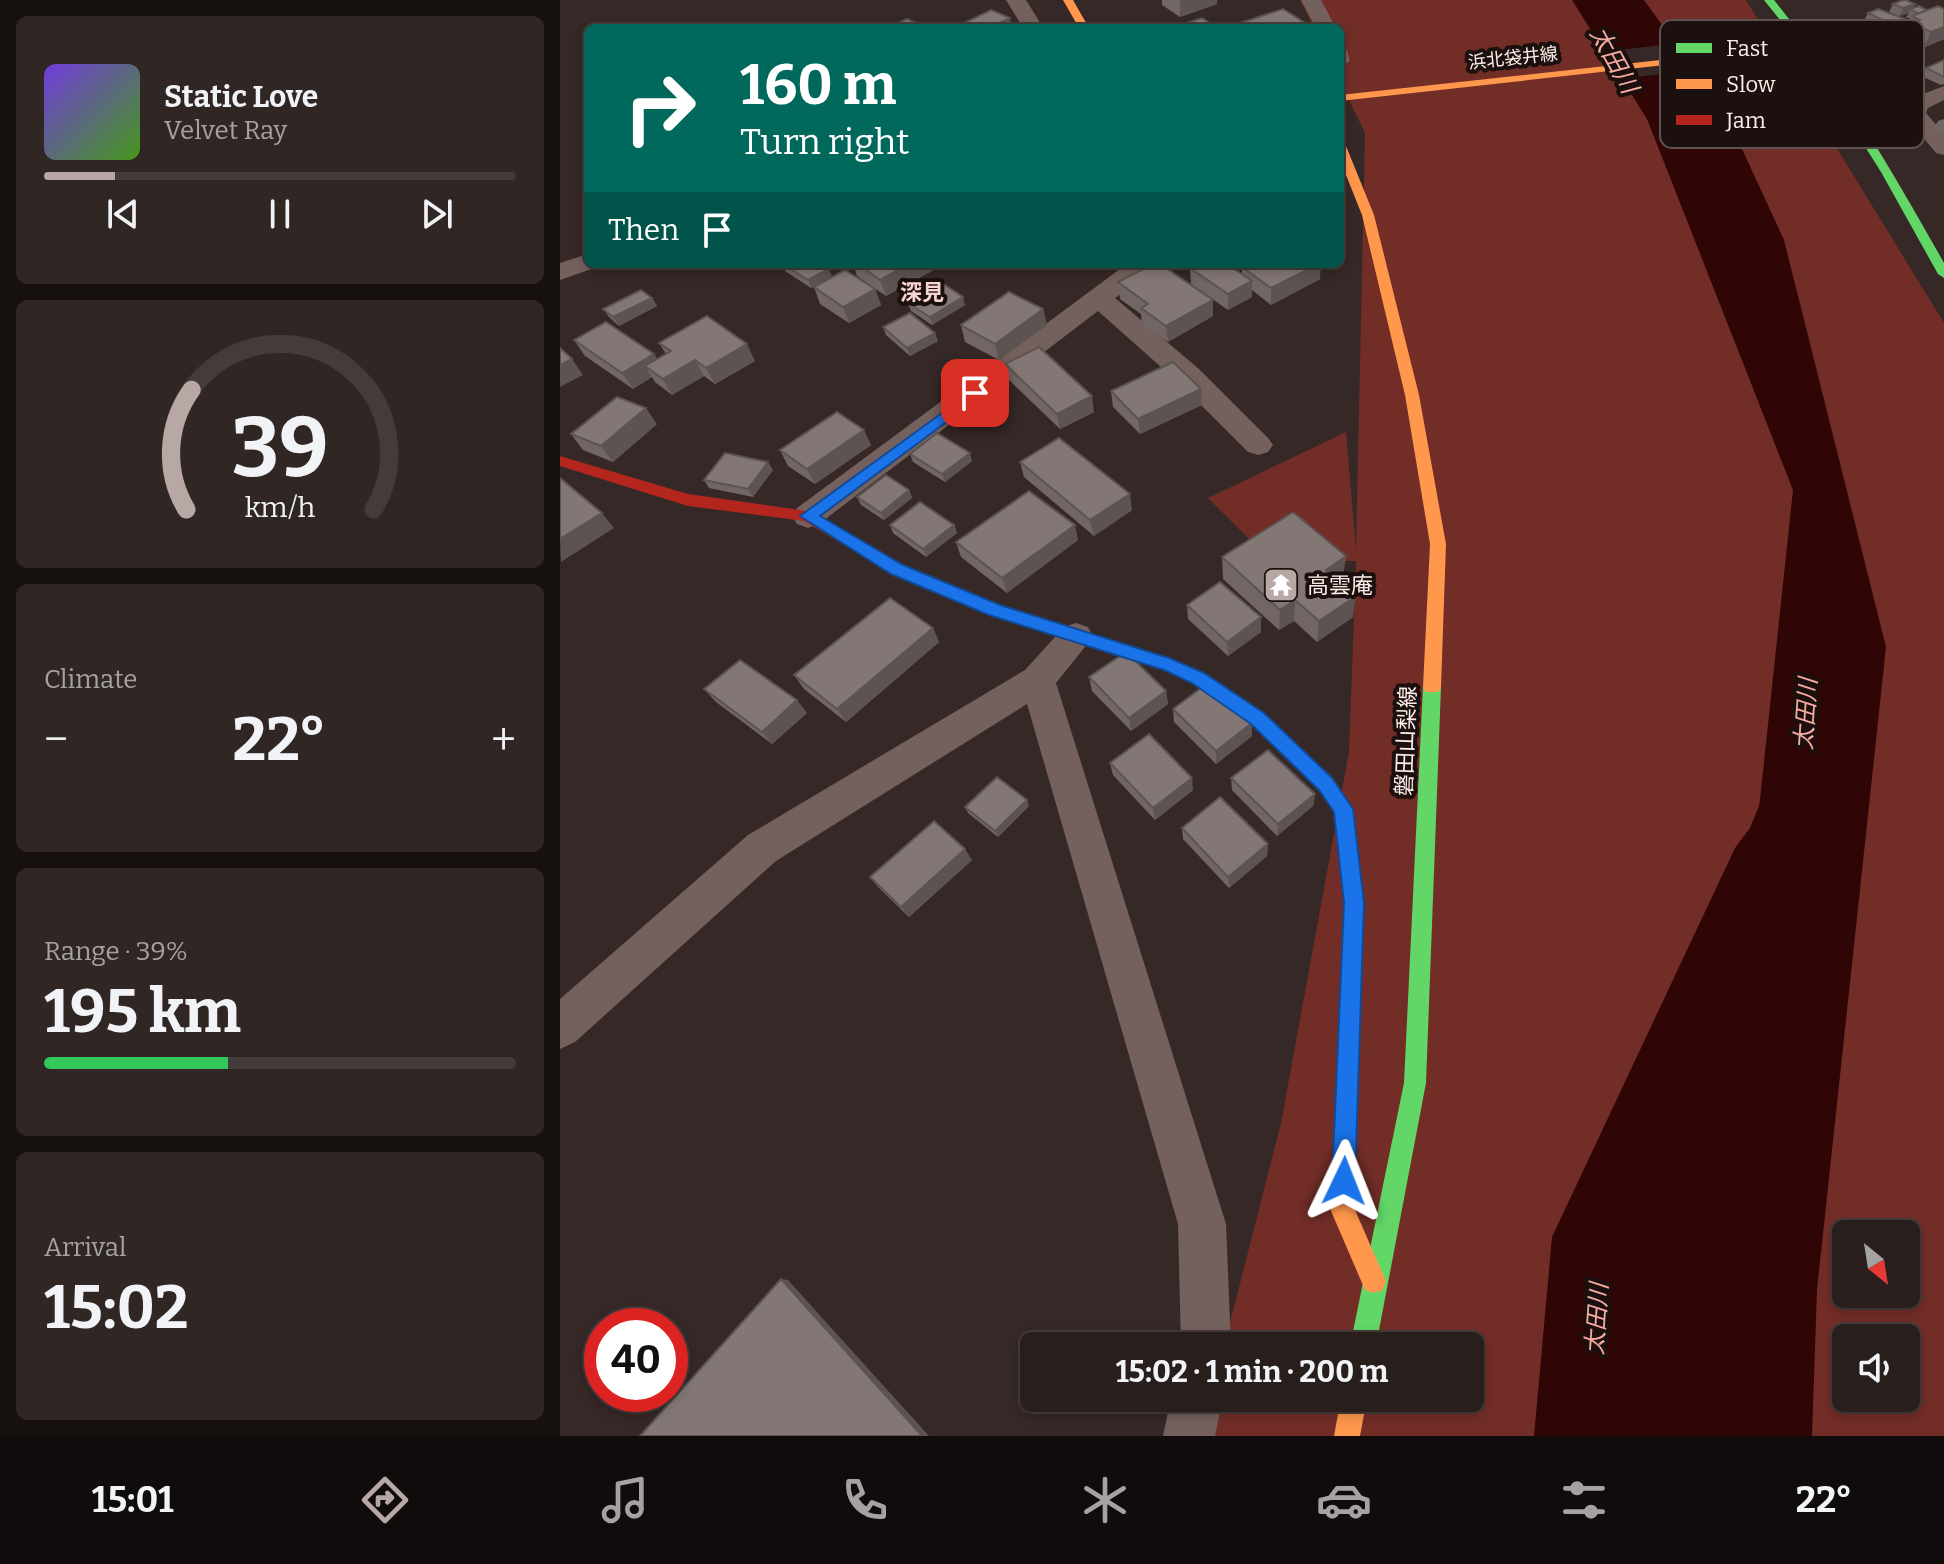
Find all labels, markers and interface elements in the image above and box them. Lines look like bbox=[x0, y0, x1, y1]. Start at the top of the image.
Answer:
legend bbox=[1660, 20, 1924, 148]
water label: 太田川 bbox=[1584, 22, 1645, 101]
text: Fast bbox=[1726, 35, 1768, 62]
street label: 浜北袋井線 bbox=[1467, 42, 1559, 74]
text: 160 m bbox=[740, 52, 896, 119]
icon: right bbox=[608, 56, 712, 160]
text: Slow bbox=[1726, 71, 1776, 98]
text: Static Love bbox=[164, 79, 318, 115]
text: Jam bbox=[1725, 107, 1766, 134]
text: Velvet Ray bbox=[164, 115, 287, 146]
text: Turn right bbox=[740, 120, 909, 164]
icon: previous bbox=[101, 192, 145, 236]
icon: pause bbox=[258, 192, 302, 236]
icon: next bbox=[415, 192, 459, 236]
icon: arrive bbox=[695, 208, 739, 252]
text: Then bbox=[608, 212, 679, 248]
district label: 深見 bbox=[900, 279, 944, 306]
pin bbox=[941, 359, 1009, 427]
icon: arrive bbox=[953, 371, 997, 415]
text: 39 bbox=[231, 398, 329, 498]
text: km/h bbox=[245, 490, 316, 525]
temple icon: 高雲庵 bbox=[1262, 566, 1300, 604]
place label: 高雲庵 bbox=[1307, 572, 1373, 599]
text: Climate bbox=[44, 664, 138, 695]
water label: 太田川 bbox=[1790, 674, 1823, 751]
street label: 磐田山梨線 bbox=[1391, 686, 1421, 796]
text: 22° bbox=[233, 704, 327, 776]
text: − bbox=[44, 713, 68, 766]
text: + bbox=[491, 713, 516, 766]
text: Range · 39% bbox=[44, 936, 188, 967]
text: 195 km bbox=[44, 976, 241, 1048]
position arrow bbox=[1302, 1139, 1386, 1223]
north arrow bbox=[1832, 1220, 1920, 1308]
map controls bbox=[1832, 1220, 1920, 1412]
text: Arrival bbox=[44, 1232, 126, 1263]
text: 15:02 bbox=[44, 1272, 189, 1344]
water label: 太田川 bbox=[1581, 1279, 1614, 1356]
speed limit sign: 40 bbox=[584, 1308, 688, 1412]
button: sound bbox=[1832, 1324, 1920, 1412]
text: 15:02 · 1 min · 200 m bbox=[1116, 1354, 1388, 1390]
icon: directions bbox=[357, 1472, 413, 1528]
icon: music bbox=[597, 1472, 653, 1528]
icon: phone bbox=[837, 1472, 893, 1528]
icon: climate bbox=[1077, 1472, 1133, 1528]
icon: car bbox=[1316, 1472, 1372, 1528]
icon: filters bbox=[1556, 1472, 1612, 1528]
text: 15:01 bbox=[92, 1478, 174, 1522]
text: 22° bbox=[1796, 1478, 1852, 1522]

